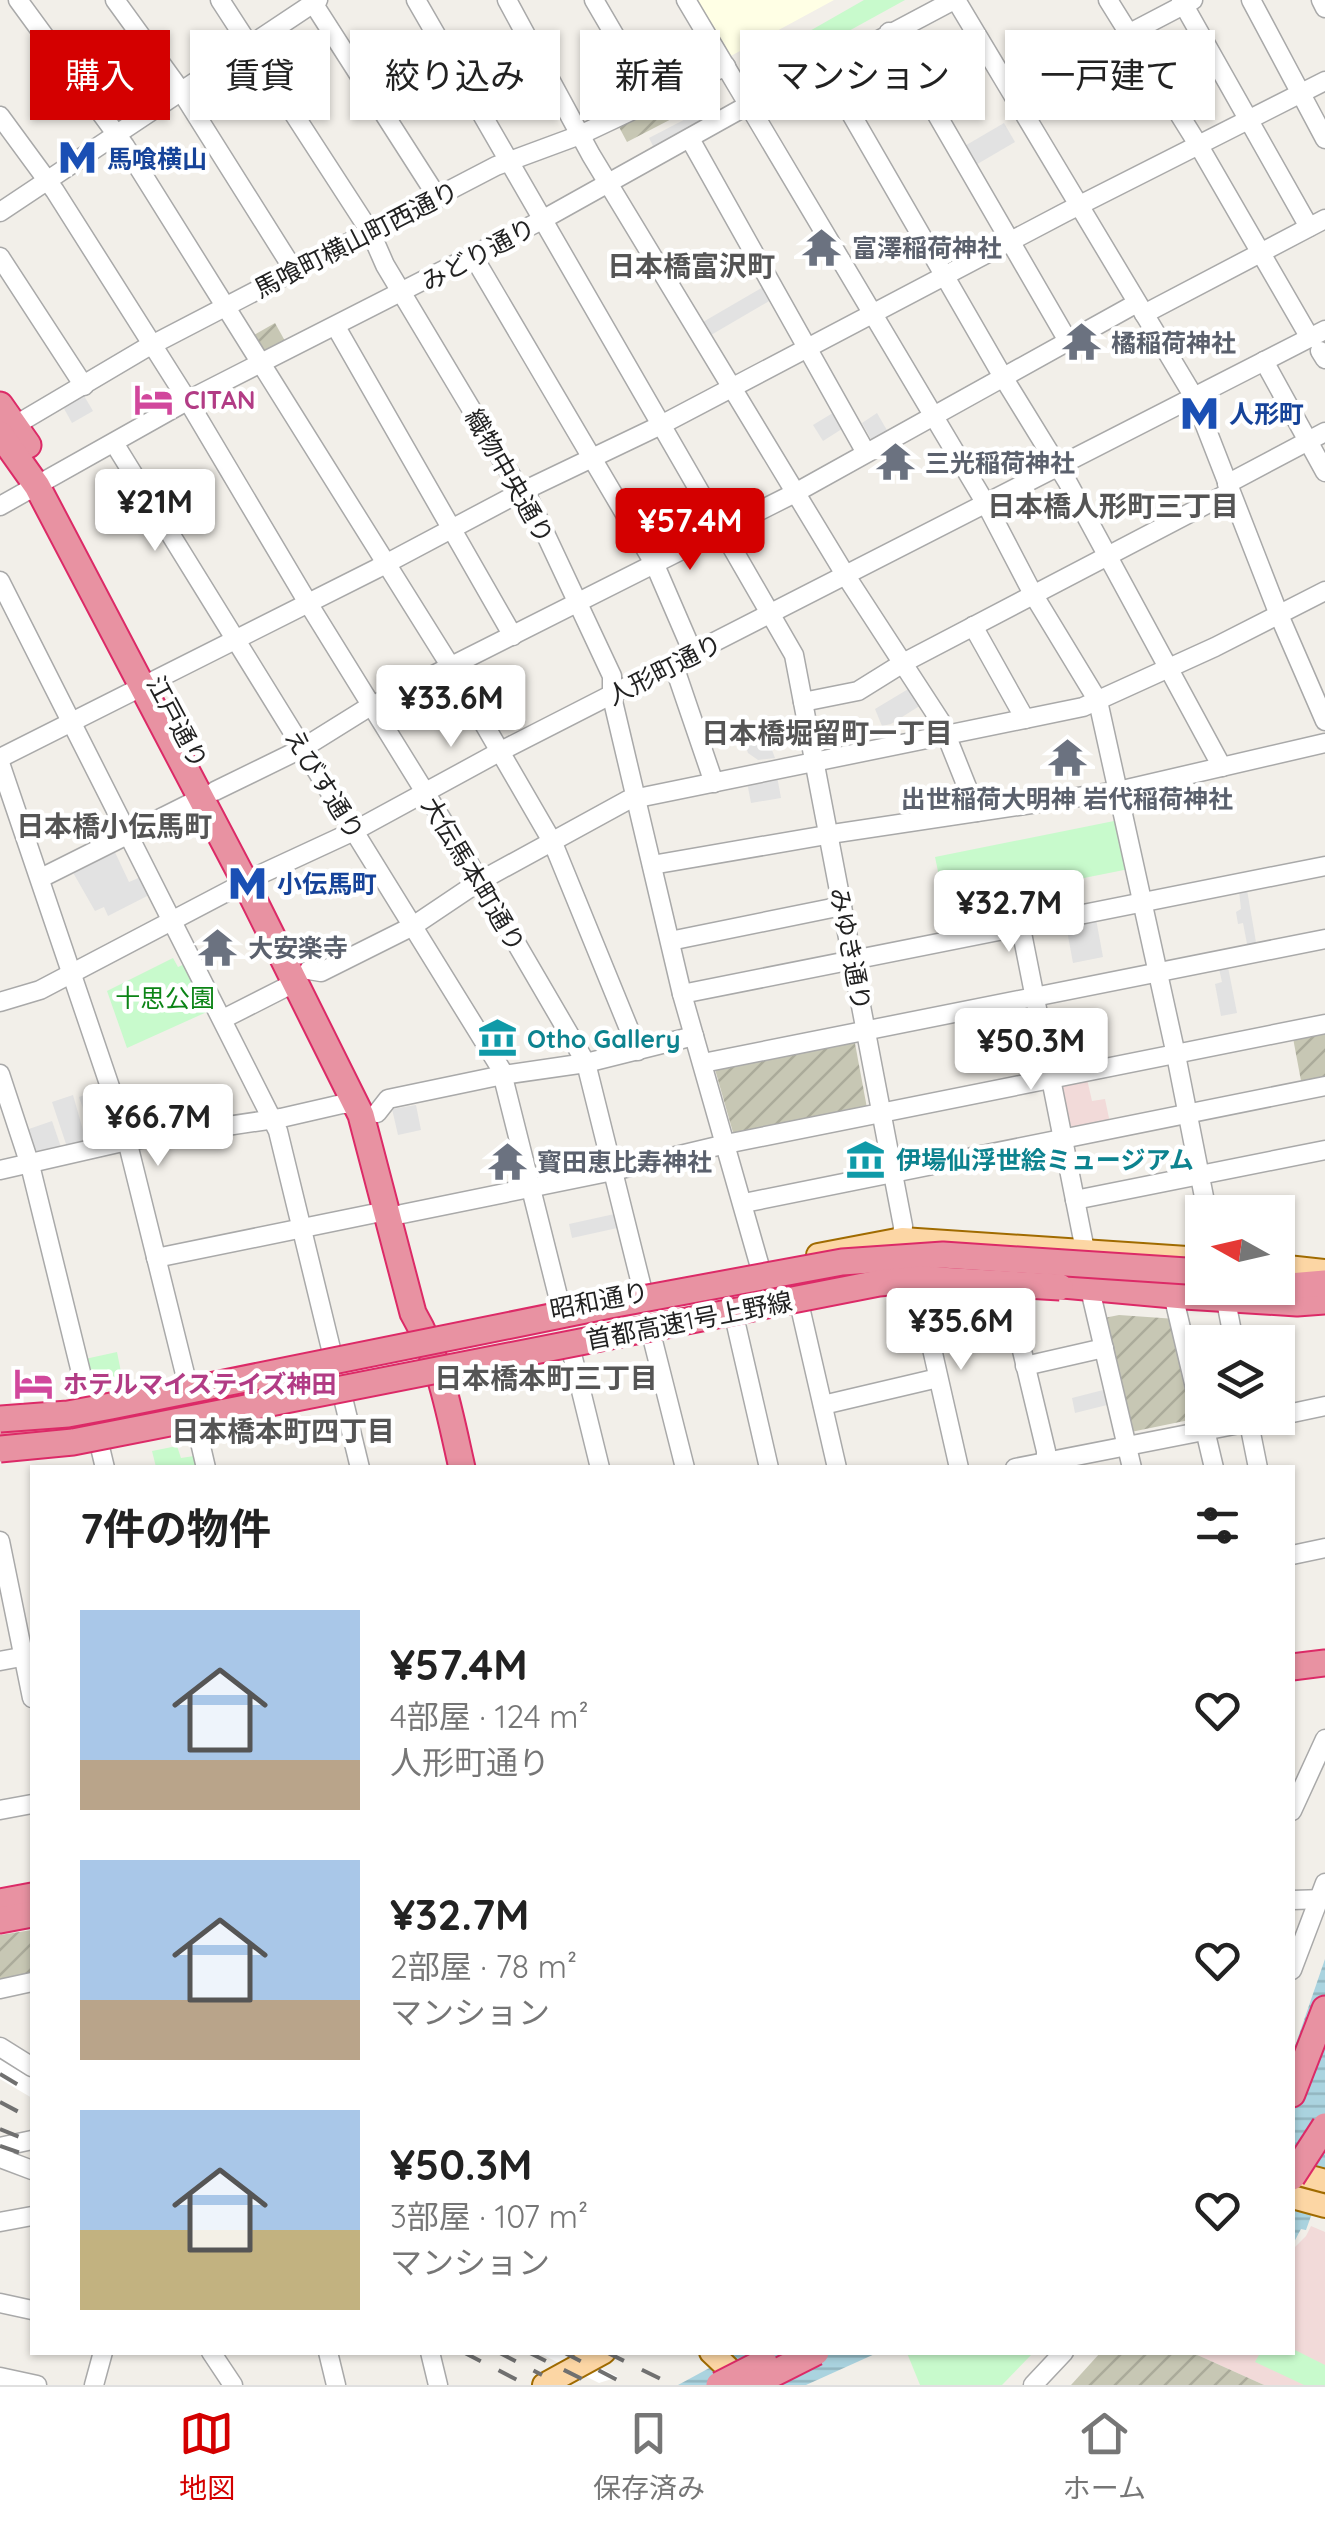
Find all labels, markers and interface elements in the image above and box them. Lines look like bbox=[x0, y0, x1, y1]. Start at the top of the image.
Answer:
chip: 購入 bbox=[30, 30, 170, 120]
chip: 賃貸 bbox=[190, 30, 330, 120]
chip: 絞り込み bbox=[350, 30, 560, 120]
chip: 新着 bbox=[580, 30, 720, 120]
chip: マンション bbox=[740, 30, 985, 120]
chip: 一戸建て bbox=[1005, 30, 1215, 120]
metro station icon: 馬喰横山 bbox=[56, 137, 98, 179]
place label: 馬喰横山 bbox=[107, 143, 207, 174]
street label: 馬喰町横山町西通り bbox=[249, 174, 463, 304]
street label: みどり通り bbox=[416, 211, 540, 297]
temple icon: 富澤稲荷神社 bbox=[801, 226, 843, 268]
place label: 富澤稲荷神社 bbox=[852, 232, 1002, 263]
district label: 日本橋富沢町 bbox=[607, 248, 775, 283]
temple icon: 橘稲荷神社 bbox=[1060, 321, 1102, 363]
place label: 橘稲荷神社 bbox=[1111, 327, 1236, 358]
hotel icon: CITAN bbox=[133, 378, 175, 420]
place label: CITAN bbox=[184, 384, 255, 415]
metro station icon: 人形町 bbox=[1178, 392, 1220, 434]
place label: 人形町 bbox=[1229, 398, 1304, 429]
street label: 織物中央通り bbox=[459, 403, 561, 549]
temple icon: 三光稲荷神社 bbox=[874, 441, 916, 483]
place label: 三光稲荷神社 bbox=[925, 447, 1075, 478]
pin: ¥21M bbox=[96, 469, 214, 554]
text: ¥21M bbox=[117, 481, 193, 521]
pin: ¥57.4M bbox=[609, 488, 771, 573]
district label: 日本橋人形町三丁目 bbox=[987, 488, 1239, 523]
text: ¥57.4M bbox=[638, 500, 742, 540]
street label: 人形町通り bbox=[601, 627, 727, 711]
pin: ¥33.6M bbox=[370, 665, 532, 750]
street label: 江戸通り bbox=[141, 671, 215, 773]
text: ¥33.6M bbox=[398, 677, 504, 717]
district label: 日本橋堀留町一丁目 bbox=[701, 715, 953, 750]
street label: えびす通り bbox=[279, 723, 371, 845]
temple icon: 出世稲荷大明神 岩代稲荷神社 bbox=[1046, 736, 1088, 778]
place label: 出世稲荷大明神 岩代稲荷神社 bbox=[901, 783, 1233, 814]
street label: 大伝馬本町通り bbox=[416, 791, 532, 957]
district label: 日本橋小伝馬町 bbox=[16, 808, 212, 843]
metro station icon: 小伝馬町 bbox=[226, 862, 268, 904]
place label: 小伝馬町 bbox=[277, 868, 377, 899]
pin: ¥32.7M bbox=[928, 870, 1090, 955]
text: ¥32.7M bbox=[956, 882, 1062, 922]
street label: みゆき通り bbox=[824, 885, 878, 1013]
temple icon: 大安楽寺 bbox=[197, 926, 239, 968]
place label: 大安楽寺 bbox=[248, 932, 348, 963]
park label: 十思公園 bbox=[115, 982, 215, 1013]
pin: ¥50.3M bbox=[950, 1008, 1112, 1093]
museum icon: Otho Gallery bbox=[476, 1017, 518, 1059]
text: ¥50.3M bbox=[977, 1020, 1085, 1060]
place label: Otho Gallery bbox=[527, 1023, 680, 1054]
pin: ¥66.7M bbox=[77, 1084, 239, 1169]
text: ¥66.7M bbox=[105, 1096, 211, 1136]
museum icon: 伊場仙浮世絵ミュージアム bbox=[845, 1138, 887, 1180]
temple icon: 寳田恵比寿神社 bbox=[486, 1140, 528, 1182]
place label: 伊場仙浮世絵ミュージアム bbox=[896, 1144, 1194, 1175]
place label: 寳田恵比寿神社 bbox=[537, 1146, 712, 1177]
north arrow bbox=[1185, 1195, 1295, 1305]
map controls bbox=[1185, 1195, 1295, 1435]
street label: 昭和通り bbox=[547, 1275, 651, 1325]
street label: 首都高速1号上野線 bbox=[583, 1285, 795, 1355]
pin: ¥35.6M bbox=[880, 1288, 1042, 1373]
text: ¥35.6M bbox=[908, 1300, 1014, 1340]
button: layers bbox=[1185, 1325, 1295, 1435]
district label: 日本橋本町三丁目 bbox=[434, 1360, 658, 1395]
hotel icon: ホテルマイステイズ神田 bbox=[12, 1362, 54, 1404]
place label: ホテルマイステイズ神田 bbox=[63, 1368, 337, 1399]
district label: 日本橋本町四丁目 bbox=[171, 1413, 395, 1448]
icon: filters bbox=[1190, 1498, 1245, 1553]
text: 7件の物件 bbox=[80, 1502, 271, 1555]
text: ¥57.4M bbox=[390, 1638, 528, 1691]
icon: home bbox=[160, 1650, 280, 1770]
icon: heart bbox=[1190, 1683, 1245, 1738]
text: 4部屋 · 124 m² bbox=[390, 1696, 589, 1736]
text: 人形町通り bbox=[390, 1742, 550, 1782]
text: ¥32.7M bbox=[390, 1888, 529, 1941]
icon: home bbox=[160, 1900, 280, 2020]
icon: heart bbox=[1190, 1933, 1245, 1988]
text: 2部屋 · 78 m² bbox=[390, 1946, 577, 1986]
text: マンション bbox=[390, 1992, 550, 2032]
text: ¥50.3M bbox=[390, 2138, 532, 2191]
icon: home bbox=[160, 2150, 280, 2270]
icon: heart bbox=[1190, 2183, 1245, 2238]
text: 3部屋 · 107 m² bbox=[390, 2196, 588, 2236]
text: マンション bbox=[390, 2242, 550, 2282]
tab: 地図 bbox=[179, 2406, 235, 2506]
tab: 保存済み bbox=[593, 2406, 705, 2506]
tab: ホーム bbox=[1063, 2406, 1146, 2506]

